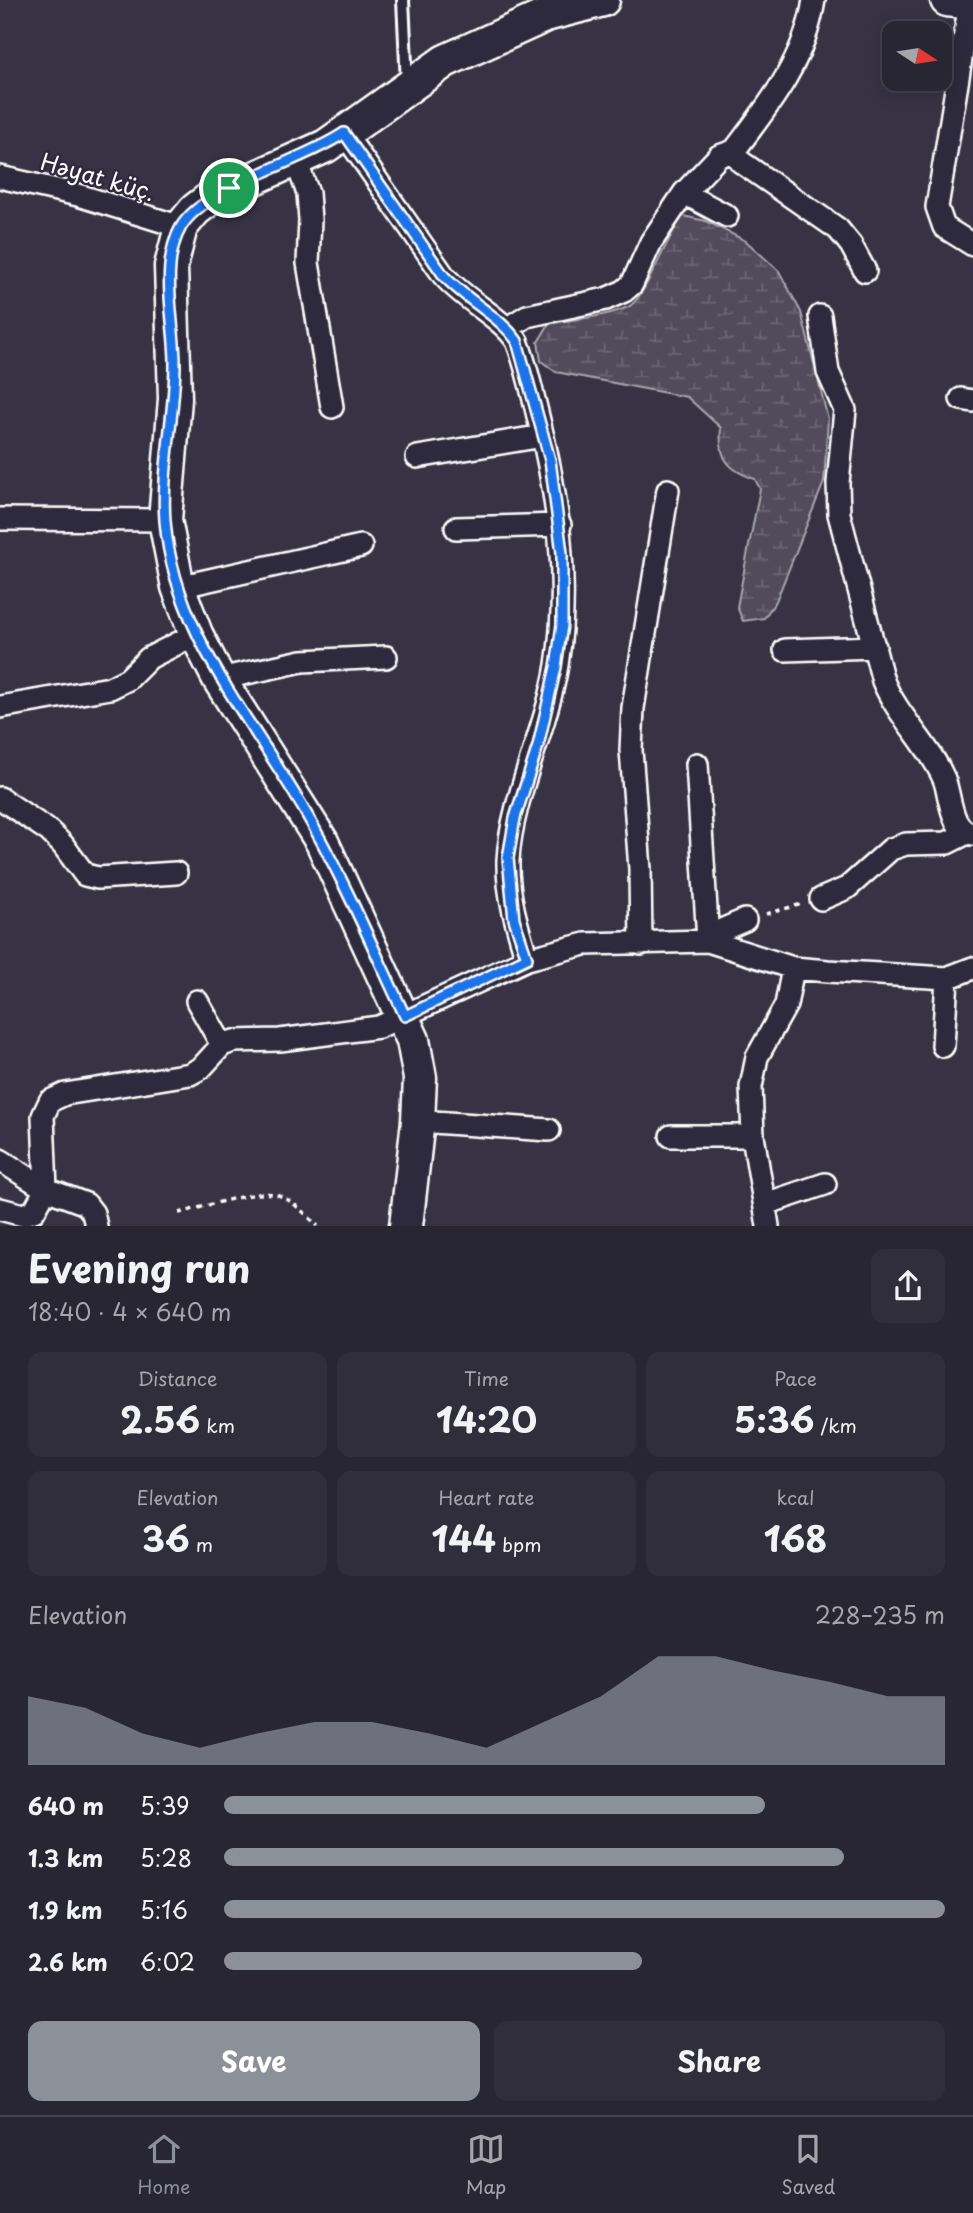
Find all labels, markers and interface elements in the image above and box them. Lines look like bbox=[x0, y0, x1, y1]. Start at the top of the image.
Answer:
north arrow bbox=[882, 21, 952, 91]
map controls bbox=[882, 21, 952, 91]
street label: Həyat küç. bbox=[37, 143, 159, 209]
pin bbox=[199, 158, 259, 218]
icon: arrive bbox=[210, 169, 248, 207]
text: Evening run bbox=[28, 1239, 250, 1296]
button: share bbox=[871, 1249, 945, 1323]
text: 18:40 · 4 × 640 m bbox=[28, 1294, 231, 1329]
text: Distance bbox=[138, 1364, 217, 1392]
text: Time bbox=[464, 1364, 509, 1392]
text: Pace bbox=[774, 1364, 817, 1392]
text: 2.56 bbox=[120, 1392, 200, 1445]
text: 14:20 bbox=[436, 1392, 537, 1445]
text: 5:36 bbox=[734, 1392, 814, 1445]
text: km bbox=[200, 1411, 235, 1439]
text: /km bbox=[814, 1411, 857, 1439]
text: Elevation bbox=[137, 1483, 218, 1511]
text: Heart rate bbox=[439, 1483, 534, 1511]
text: kcal bbox=[777, 1483, 814, 1511]
text: 36 bbox=[142, 1511, 190, 1564]
text: 144 bbox=[431, 1511, 496, 1564]
text: 168 bbox=[764, 1511, 827, 1564]
text: m bbox=[190, 1530, 213, 1558]
text: bpm bbox=[496, 1530, 542, 1558]
text: Elevation bbox=[28, 1597, 127, 1632]
text: 228–235 m bbox=[815, 1597, 945, 1632]
text: 640 m bbox=[28, 1788, 104, 1823]
text: 5:39 bbox=[140, 1788, 190, 1823]
text: 1.3 km bbox=[28, 1840, 103, 1875]
text: 5:28 bbox=[140, 1840, 192, 1875]
text: 1.9 km bbox=[28, 1892, 102, 1927]
text: 5:16 bbox=[140, 1892, 188, 1927]
text: 2.6 km bbox=[28, 1944, 108, 1979]
text: 6:02 bbox=[140, 1944, 195, 1979]
button: Save bbox=[28, 2021, 480, 2101]
button: Share bbox=[494, 2021, 945, 2101]
tab: Home bbox=[138, 2130, 190, 2200]
tab: Map bbox=[466, 2130, 506, 2200]
tab: Saved bbox=[781, 2130, 835, 2200]

